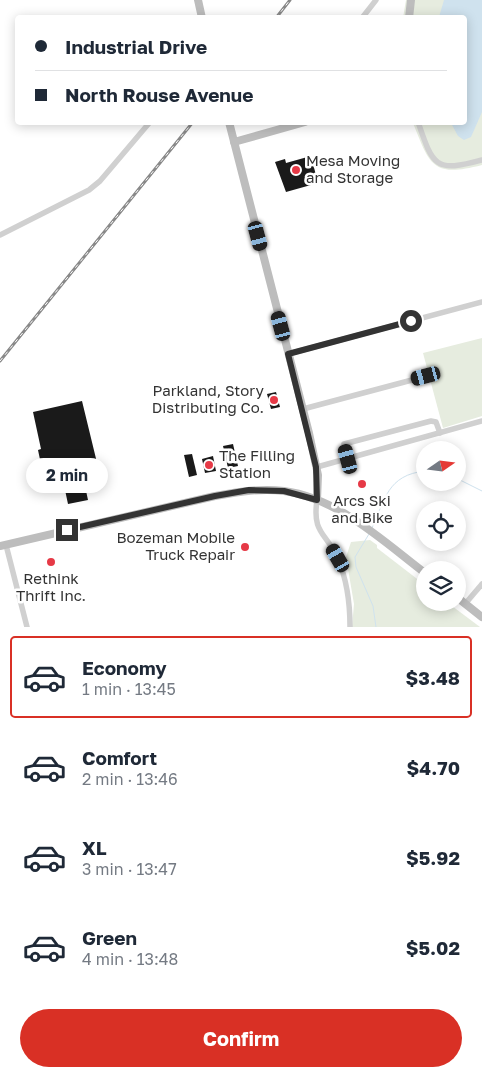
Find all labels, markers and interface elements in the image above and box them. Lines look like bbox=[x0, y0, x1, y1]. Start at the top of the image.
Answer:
text: Industrial Drive bbox=[65, 35, 207, 58]
text: North Rouse Avenue bbox=[65, 83, 253, 106]
place label: Mesa Moving and Storage bbox=[306, 151, 400, 186]
marker: Mesa Moving and Storage bbox=[290, 164, 302, 176]
car bbox=[246, 220, 269, 252]
car bbox=[269, 310, 292, 342]
route start bbox=[400, 310, 422, 332]
car bbox=[409, 365, 442, 387]
place label: Parkland, Story Distributing Co. bbox=[152, 381, 265, 416]
marker: Parkland, Story Distributing Co. bbox=[268, 394, 280, 406]
north arrow bbox=[416, 441, 466, 491]
map controls bbox=[416, 441, 466, 611]
car bbox=[336, 443, 359, 475]
place label: The Filling Station bbox=[219, 446, 295, 481]
callout: 2 min bbox=[26, 458, 108, 492]
marker: The Filling Station bbox=[203, 459, 215, 471]
text: 2 min bbox=[46, 465, 88, 485]
marker: Arcs Ski and Bike bbox=[356, 478, 368, 490]
place label: Arcs Ski and Bike bbox=[331, 491, 393, 526]
button: locate bbox=[416, 501, 466, 551]
route end bbox=[56, 519, 78, 541]
place label: Bozeman Mobile Truck Repair bbox=[116, 528, 235, 563]
marker: Bozeman Mobile Truck Repair bbox=[239, 541, 251, 553]
car bbox=[324, 541, 351, 575]
marker: Rethink Thrift Inc. bbox=[45, 556, 57, 568]
button: layers bbox=[416, 561, 466, 611]
place label: Rethink Thrift Inc. bbox=[16, 569, 86, 604]
icon: car bbox=[22, 655, 67, 700]
text: Economy bbox=[82, 656, 167, 679]
text: $3.48 bbox=[406, 666, 460, 689]
text: 1 min · 13:45 bbox=[82, 679, 176, 699]
icon: car bbox=[22, 745, 67, 790]
text: Comfort bbox=[82, 746, 157, 769]
text: $4.70 bbox=[407, 756, 460, 779]
text: 2 min · 13:46 bbox=[82, 769, 178, 789]
icon: car bbox=[22, 835, 67, 880]
text: XL bbox=[82, 836, 107, 859]
text: $5.92 bbox=[406, 846, 460, 869]
text: 3 min · 13:47 bbox=[82, 859, 177, 879]
icon: car bbox=[22, 925, 67, 970]
text: Green bbox=[82, 926, 137, 949]
text: $5.02 bbox=[406, 936, 460, 959]
text: 4 min · 13:48 bbox=[82, 949, 178, 969]
button: Confirm bbox=[20, 1009, 462, 1067]

